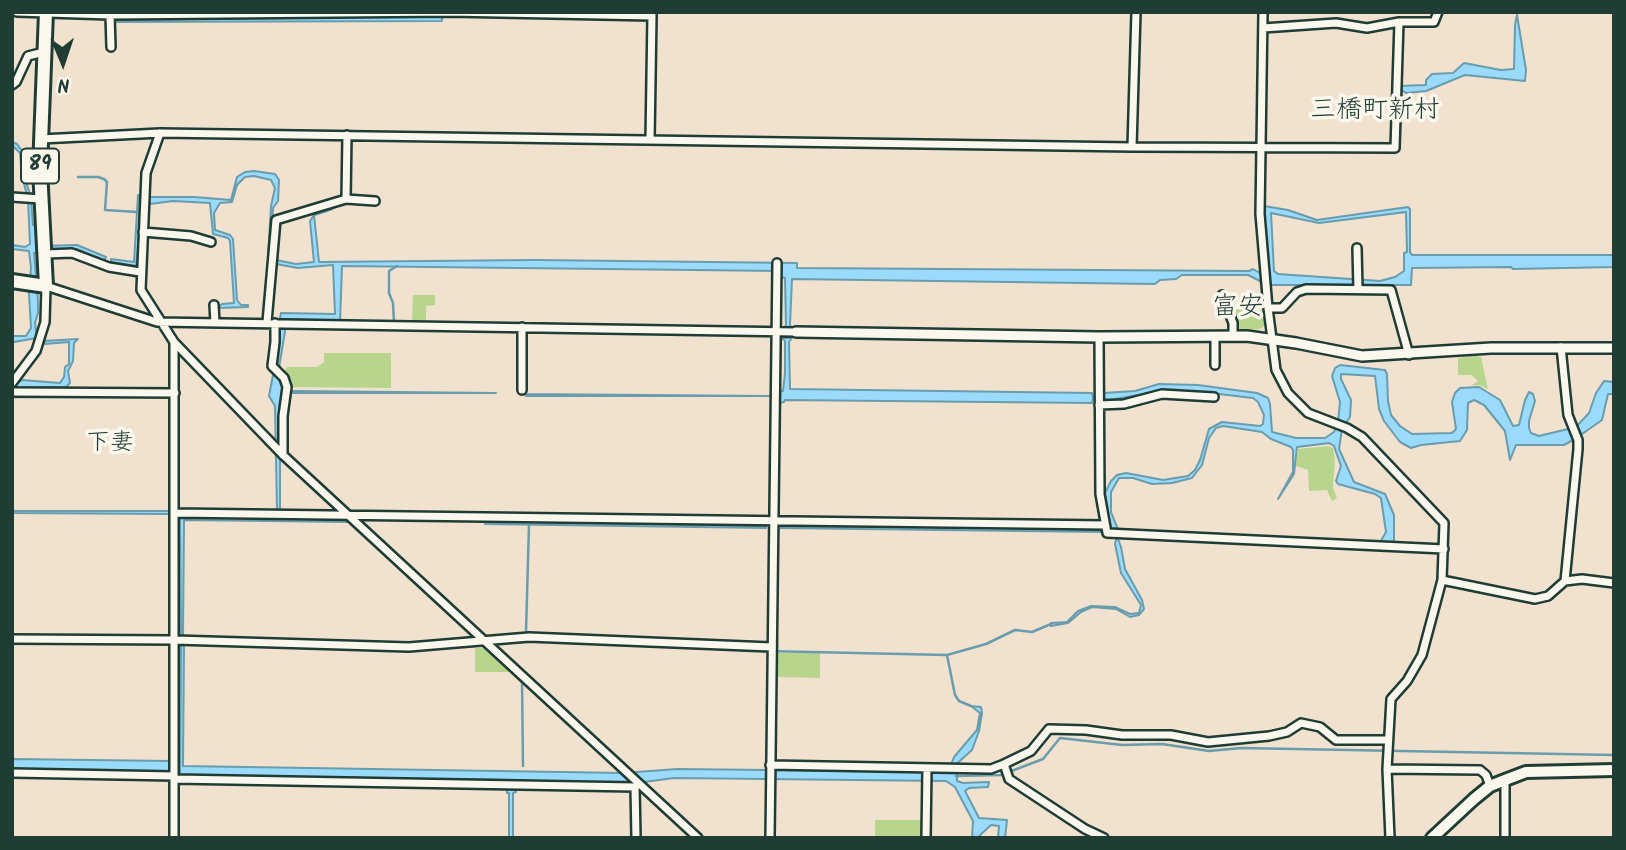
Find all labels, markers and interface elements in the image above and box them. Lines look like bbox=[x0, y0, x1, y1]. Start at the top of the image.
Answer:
north arrow bbox=[28, 28, 98, 98]
text: N bbox=[57, 69, 70, 99]
district label: 三橋町新村 bbox=[1310, 97, 1440, 129]
road number: 89 bbox=[21, 148, 59, 184]
district label: 富安 bbox=[1212, 294, 1264, 326]
district label: 下妻 bbox=[86, 431, 134, 459]

